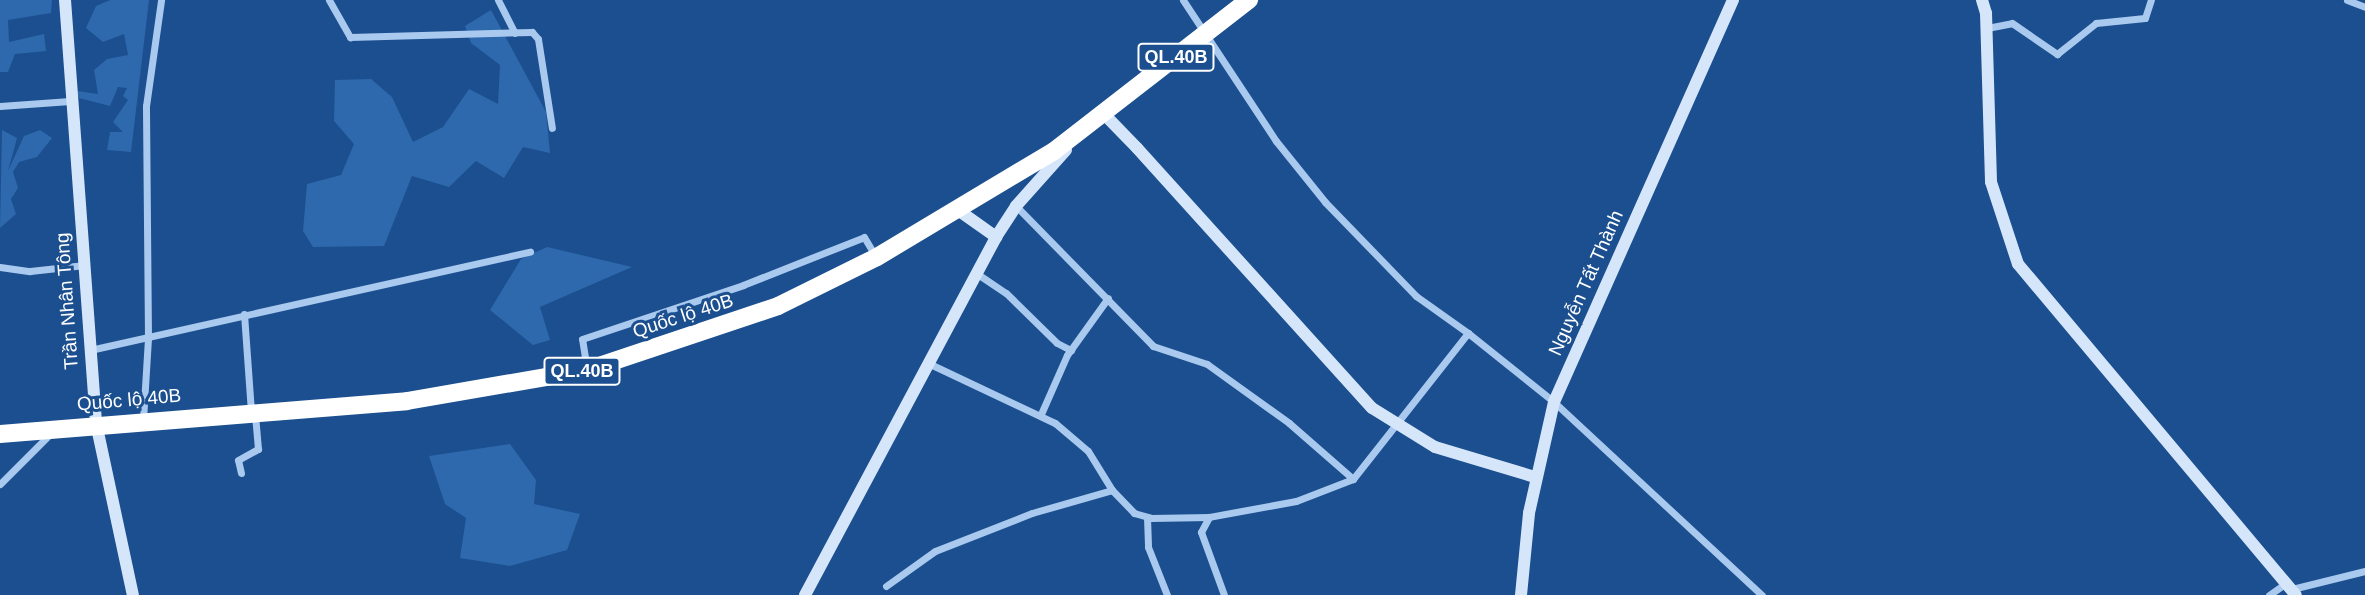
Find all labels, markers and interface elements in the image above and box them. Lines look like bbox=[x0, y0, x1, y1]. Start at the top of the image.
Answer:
road number: QL.40B bbox=[1136, 42, 1216, 72]
street label: Nguyễn Tất Thành bbox=[1544, 206, 1628, 360]
street label: Trần Nhân Tông bbox=[51, 232, 83, 370]
street label: Quốc lộ 40B bbox=[630, 289, 736, 343]
road number: QL.40B bbox=[542, 356, 622, 386]
street label: Quốc lộ 40B bbox=[76, 384, 182, 416]

